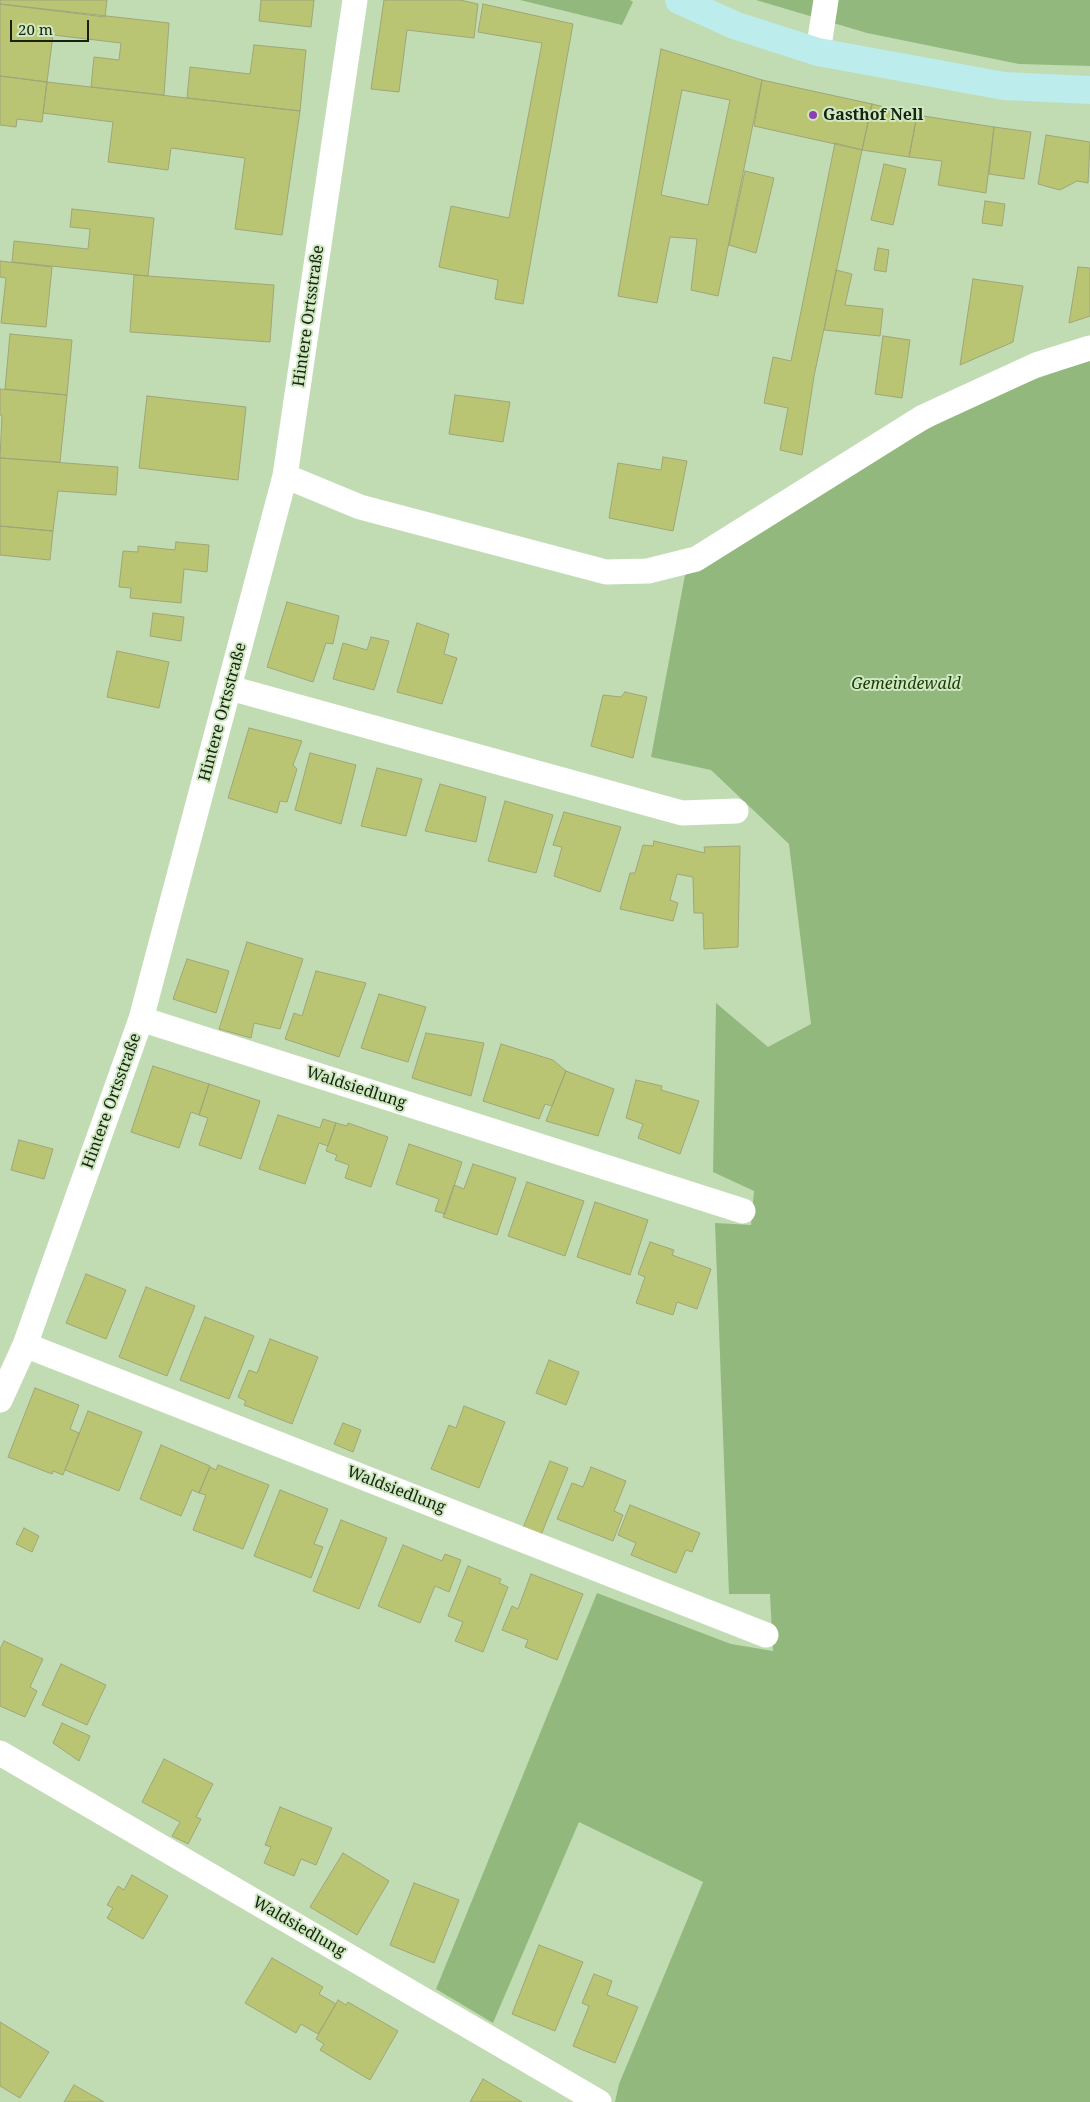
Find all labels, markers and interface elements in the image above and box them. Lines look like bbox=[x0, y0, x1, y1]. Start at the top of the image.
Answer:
scale bar bbox=[12, 10, 91, 42]
text: 20 m bbox=[18, 19, 53, 39]
place label: Gasthof Nell bbox=[823, 105, 923, 125]
marker: Gasthof Nell bbox=[807, 109, 819, 121]
street label: Hintere Ortsstraße bbox=[290, 244, 328, 388]
street label: Hintere Ortsstraße bbox=[195, 641, 251, 783]
park label: Gemeindewald bbox=[851, 674, 961, 694]
street label: Hintere Ortsstraße bbox=[79, 1031, 145, 1171]
street label: Waldsiedlung bbox=[303, 1063, 409, 1113]
street label: Waldsiedlung bbox=[344, 1462, 448, 1518]
street label: Waldsiedlung bbox=[249, 1893, 349, 1961]

